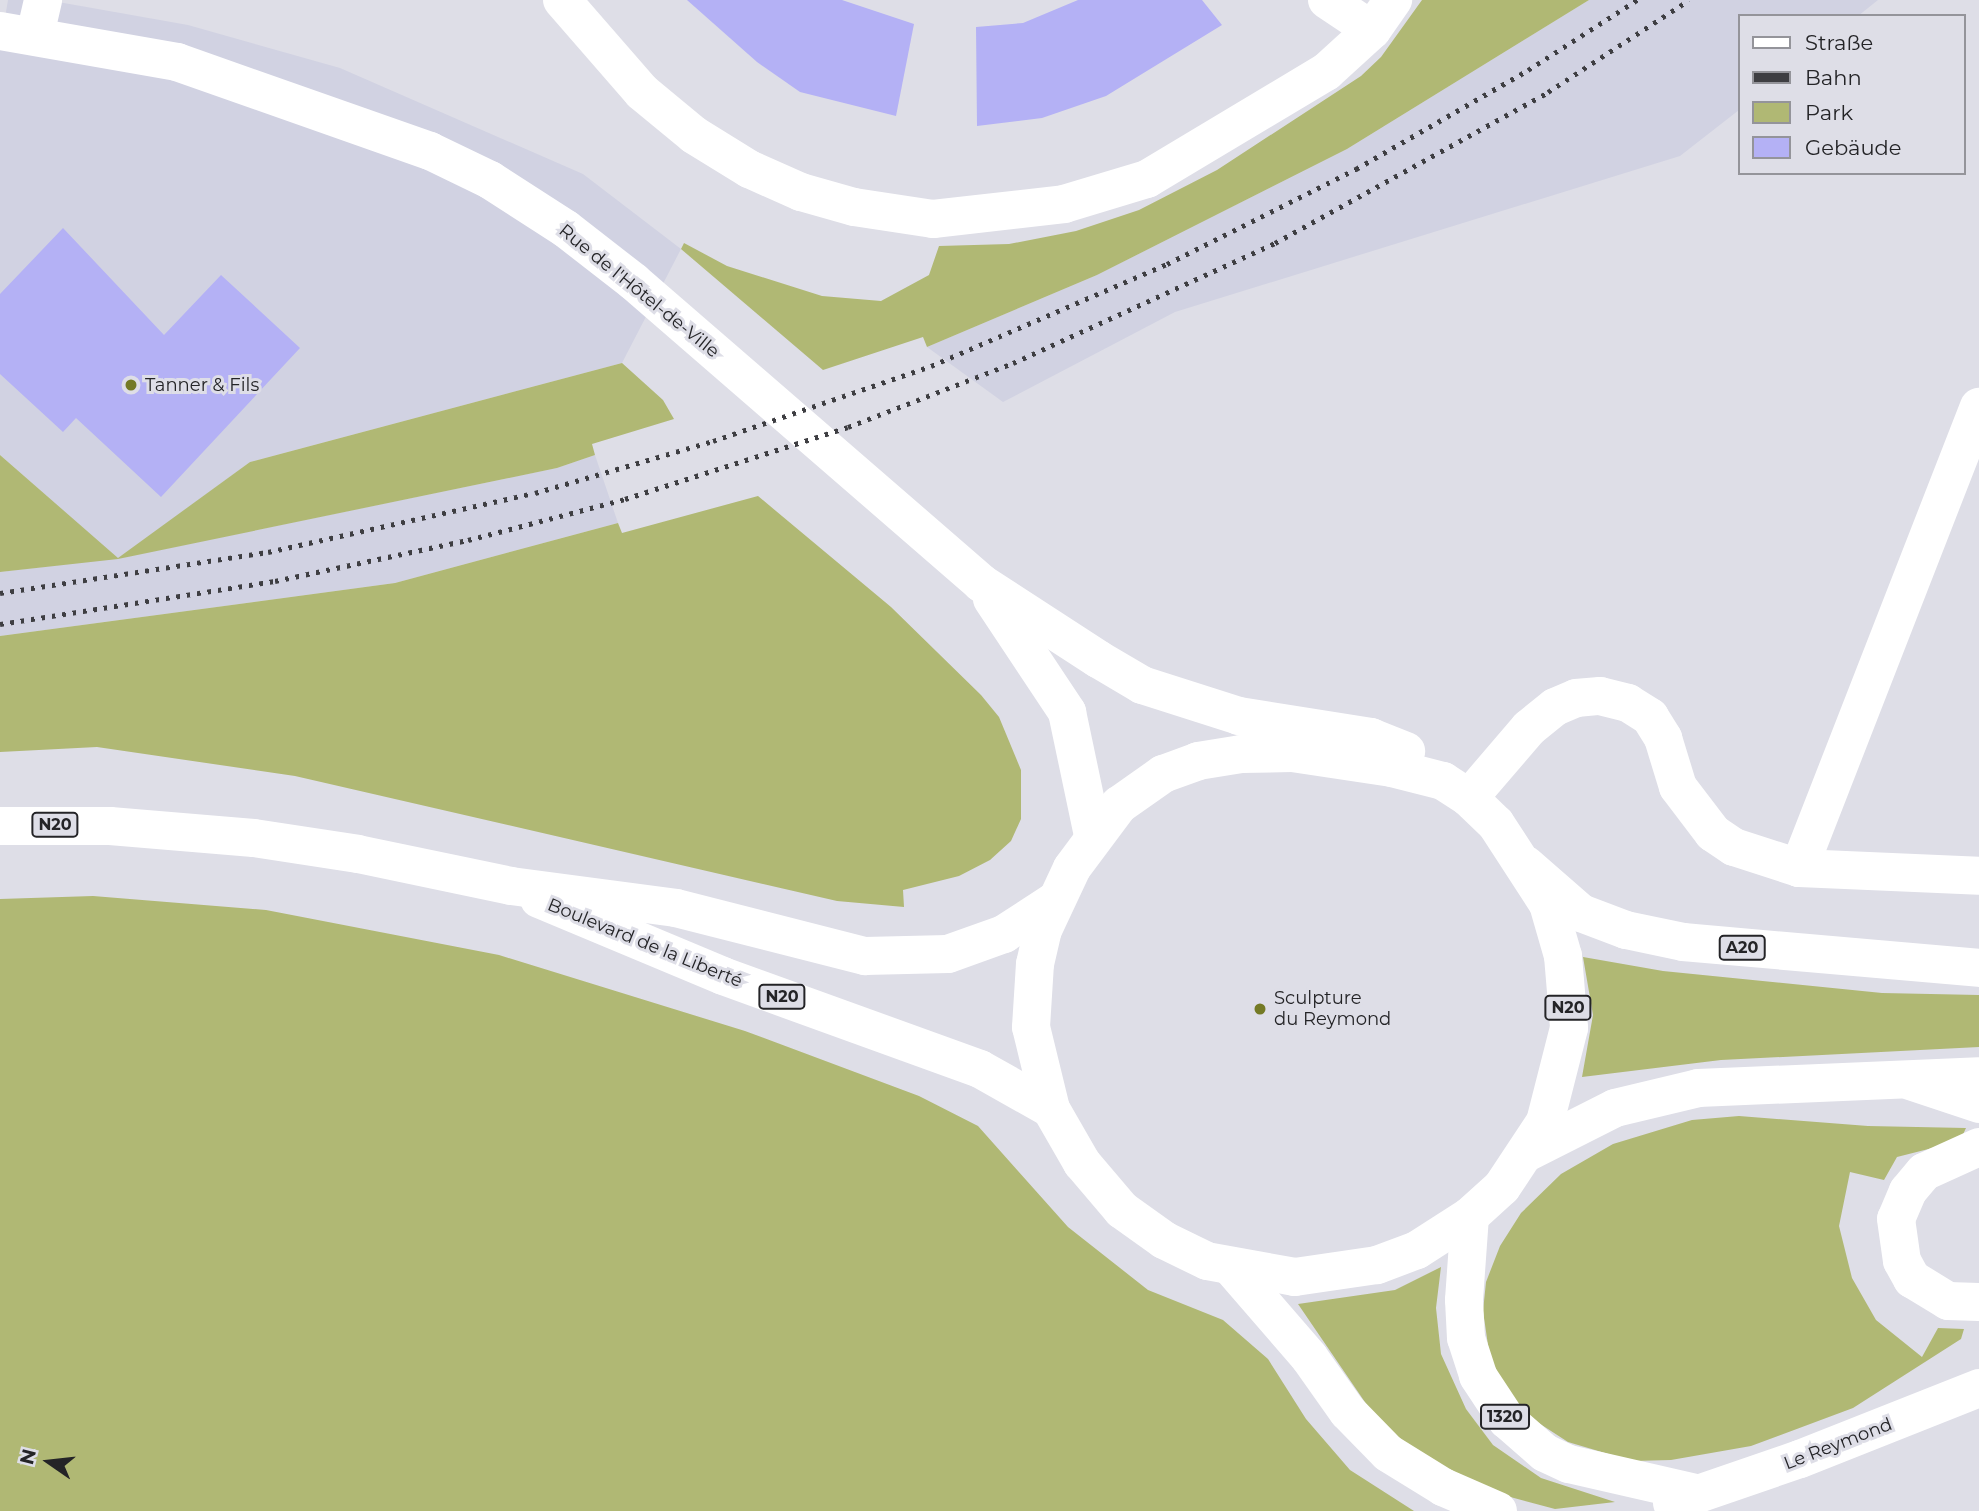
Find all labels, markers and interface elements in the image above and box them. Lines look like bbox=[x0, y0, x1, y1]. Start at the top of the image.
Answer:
legend bbox=[1738, 14, 1965, 175]
text: Straße bbox=[1805, 30, 1873, 55]
text: Bahn bbox=[1805, 65, 1862, 90]
text: Park bbox=[1805, 100, 1853, 125]
text: Gebäude bbox=[1805, 135, 1902, 160]
street label: Rue de l'Hôtel-de-Ville bbox=[554, 220, 724, 362]
place label: Tanner & Fils bbox=[145, 374, 259, 396]
marker: Tanner & Fils bbox=[123, 377, 139, 393]
road number: N20 bbox=[30, 812, 80, 838]
street label: Boulevard de la Liberté bbox=[544, 894, 746, 992]
road number: A20 bbox=[1718, 936, 1766, 960]
road number: N20 bbox=[758, 984, 806, 1009]
place label: Sculpture du Reymond bbox=[1274, 988, 1391, 1030]
road number: N20 bbox=[1544, 996, 1592, 1020]
marker: Sculpture du Reymond bbox=[1252, 1001, 1268, 1017]
road number: 1320 bbox=[1479, 1404, 1531, 1429]
street label: Le Reymond bbox=[1781, 1413, 1895, 1475]
north arrow bbox=[14, 1427, 84, 1497]
text: N bbox=[15, 1447, 41, 1467]

